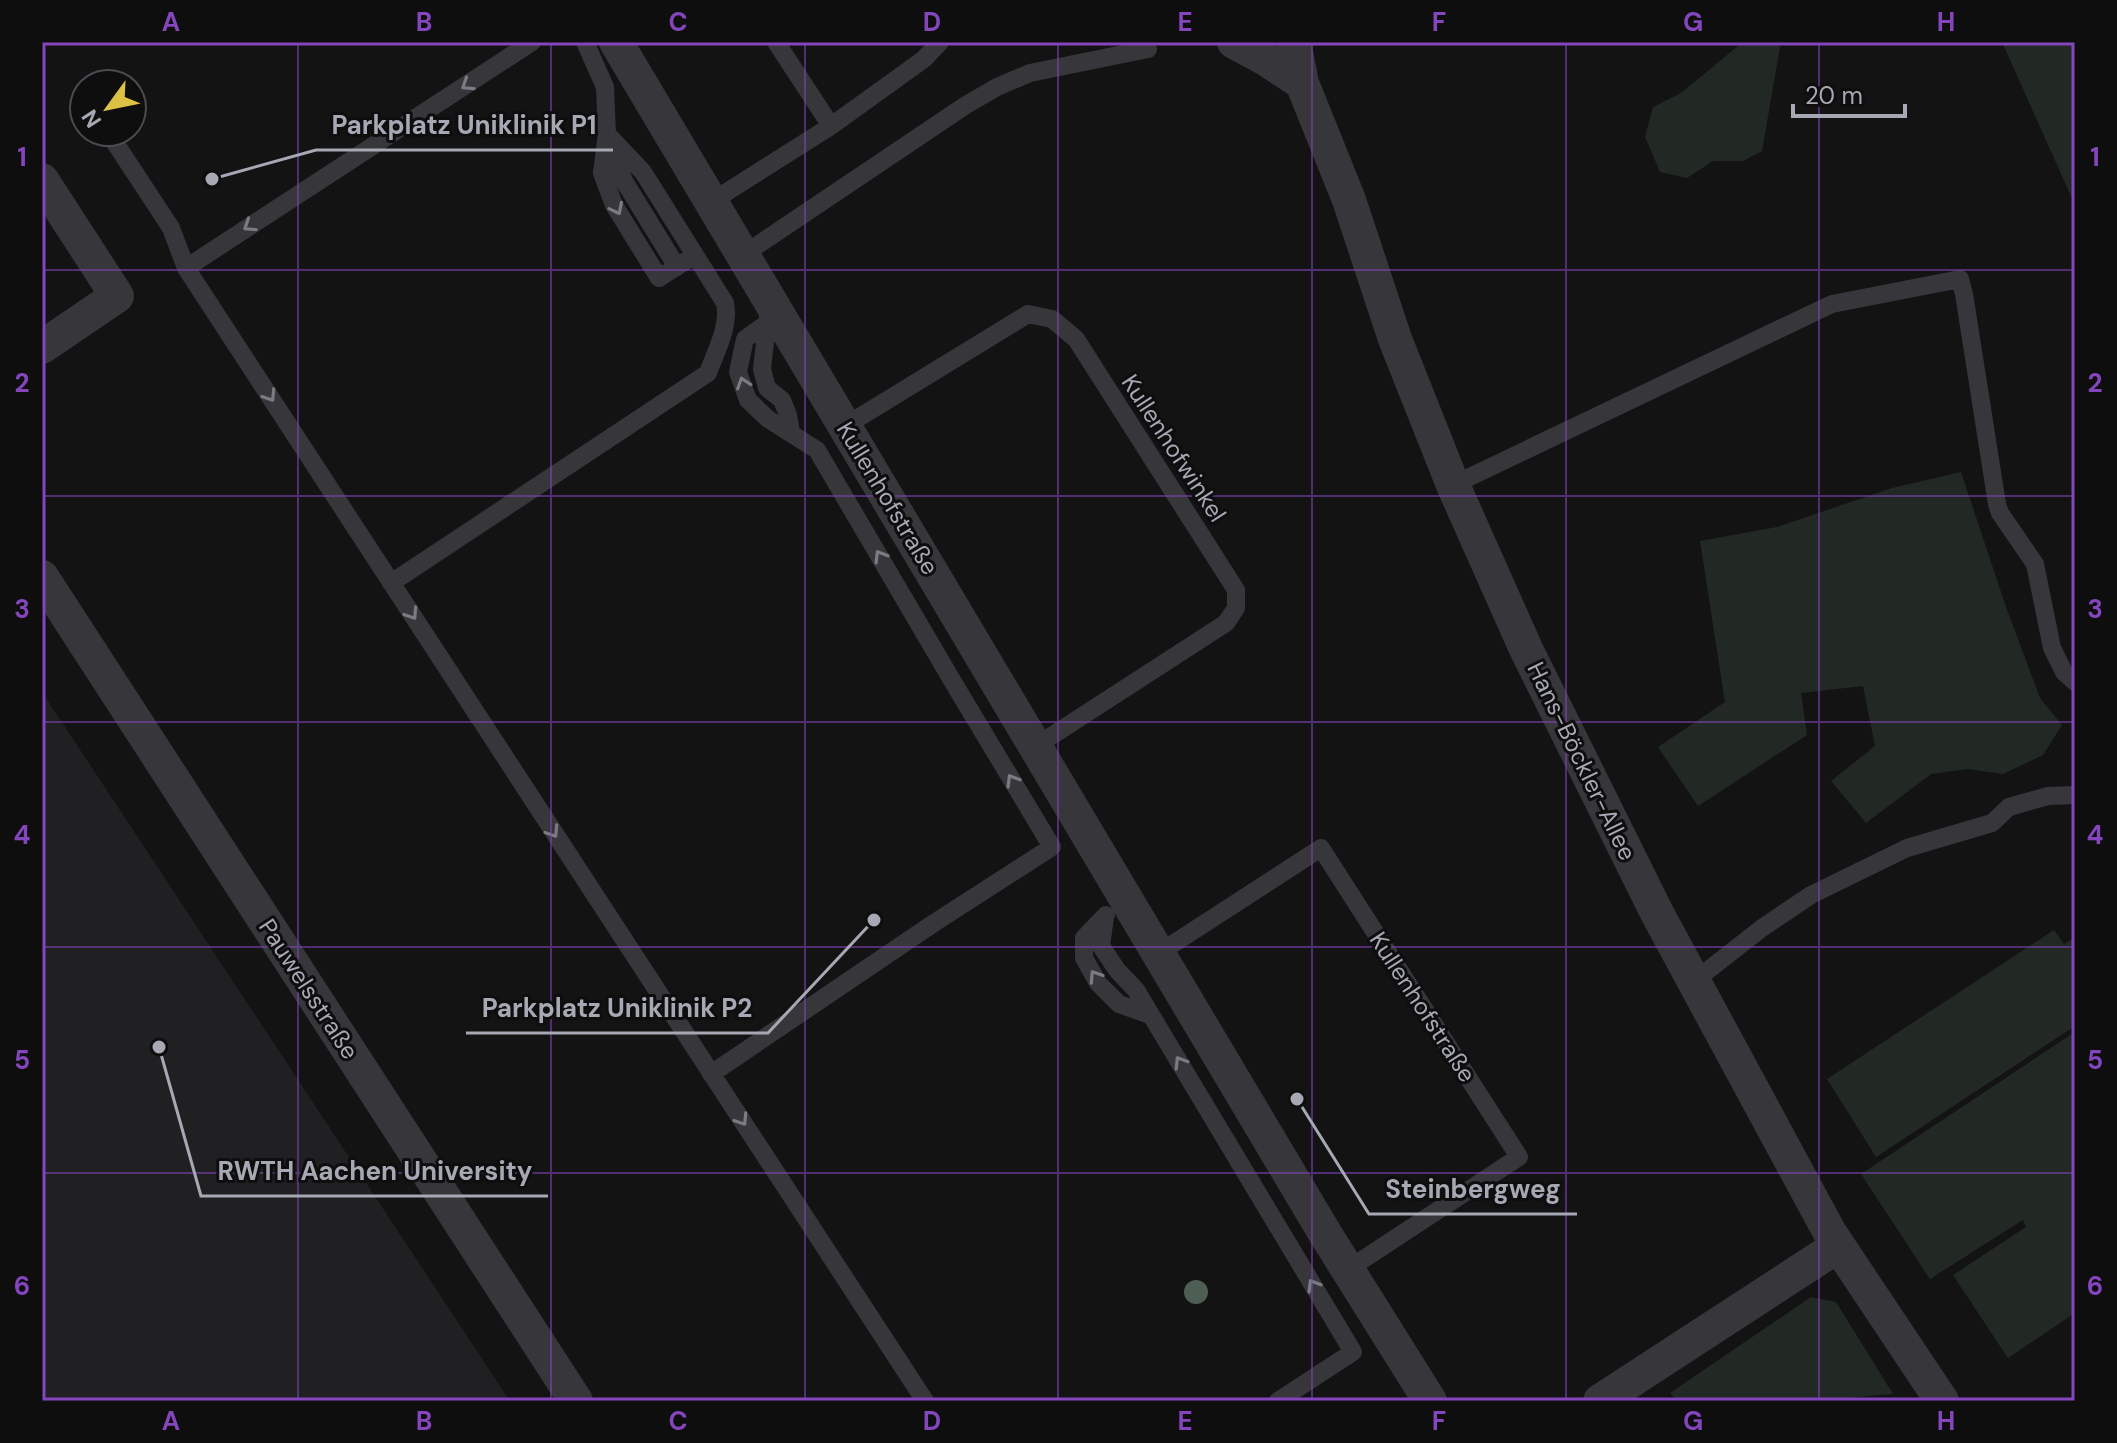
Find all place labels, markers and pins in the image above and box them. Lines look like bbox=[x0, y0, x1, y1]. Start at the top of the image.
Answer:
callout: Parkplatz Uniklinik P1 bbox=[316, 100, 613, 150]
callout: Parkplatz Uniklinik P2 bbox=[466, 983, 768, 1033]
callout: RWTH Aachen University bbox=[201, 1146, 548, 1196]
callout: Steinbergweg bbox=[1369, 1164, 1577, 1214]

